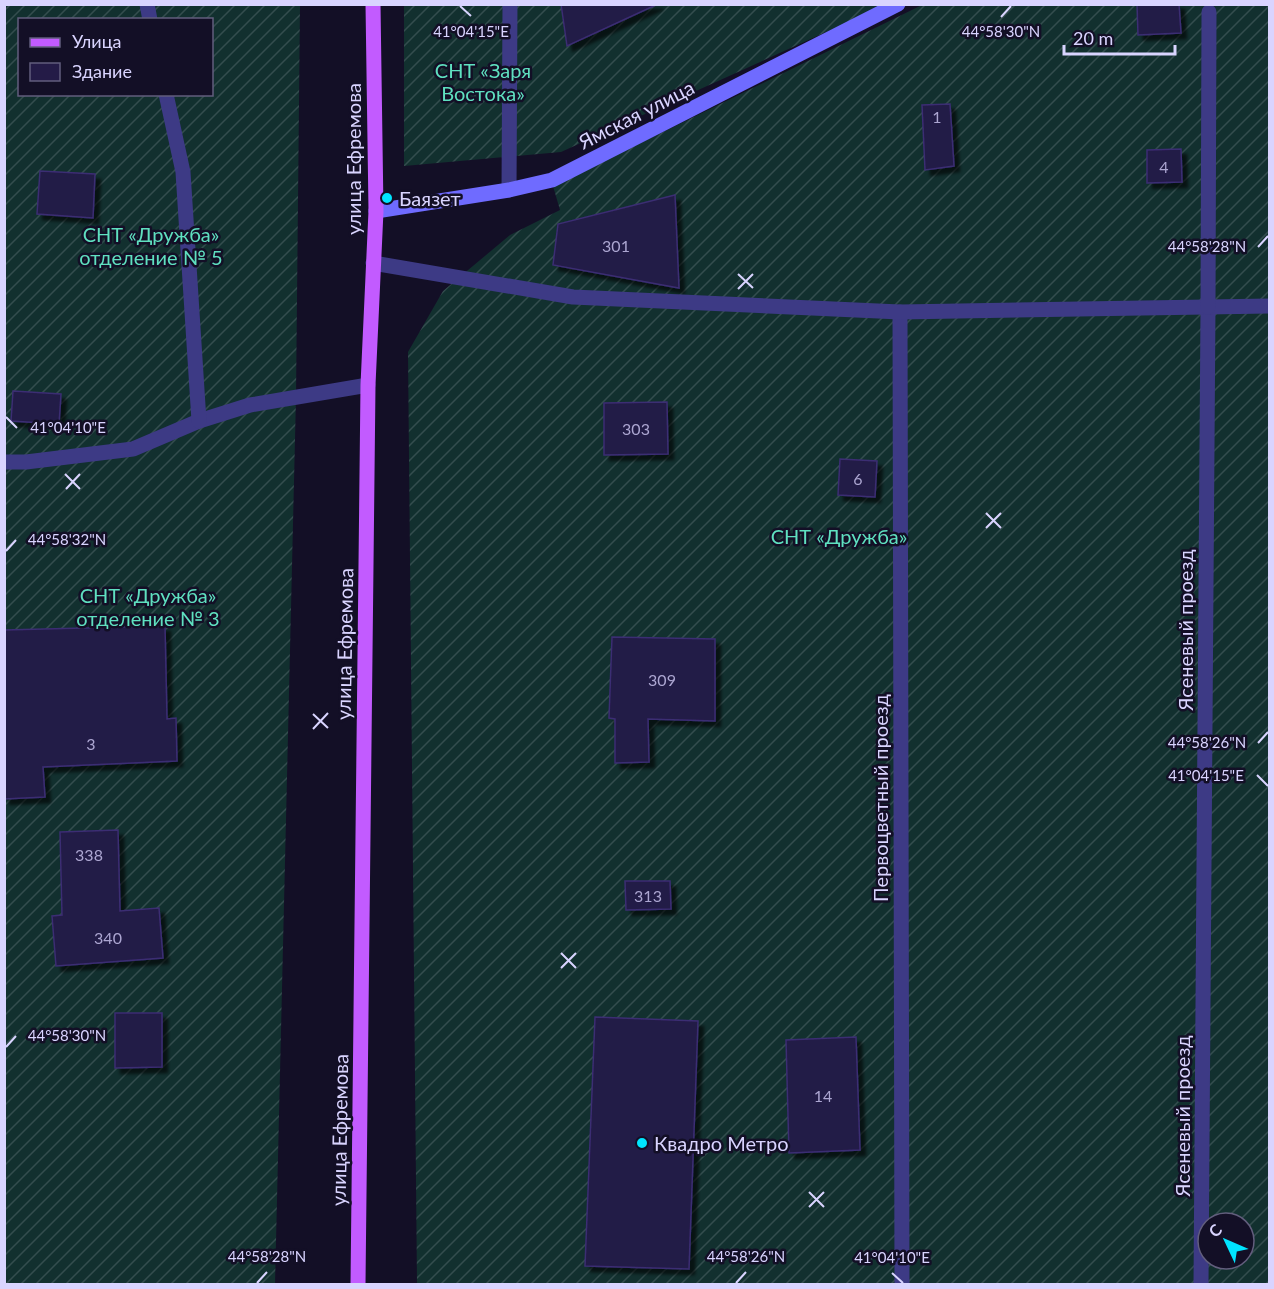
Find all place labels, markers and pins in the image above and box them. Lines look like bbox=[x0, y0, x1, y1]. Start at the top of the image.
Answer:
place label: Баязет bbox=[399, 186, 461, 210]
marker: Баязет bbox=[380, 191, 394, 205]
place label: Квадро Метро bbox=[654, 1131, 788, 1155]
marker: Квадро Метро bbox=[635, 1136, 649, 1150]

